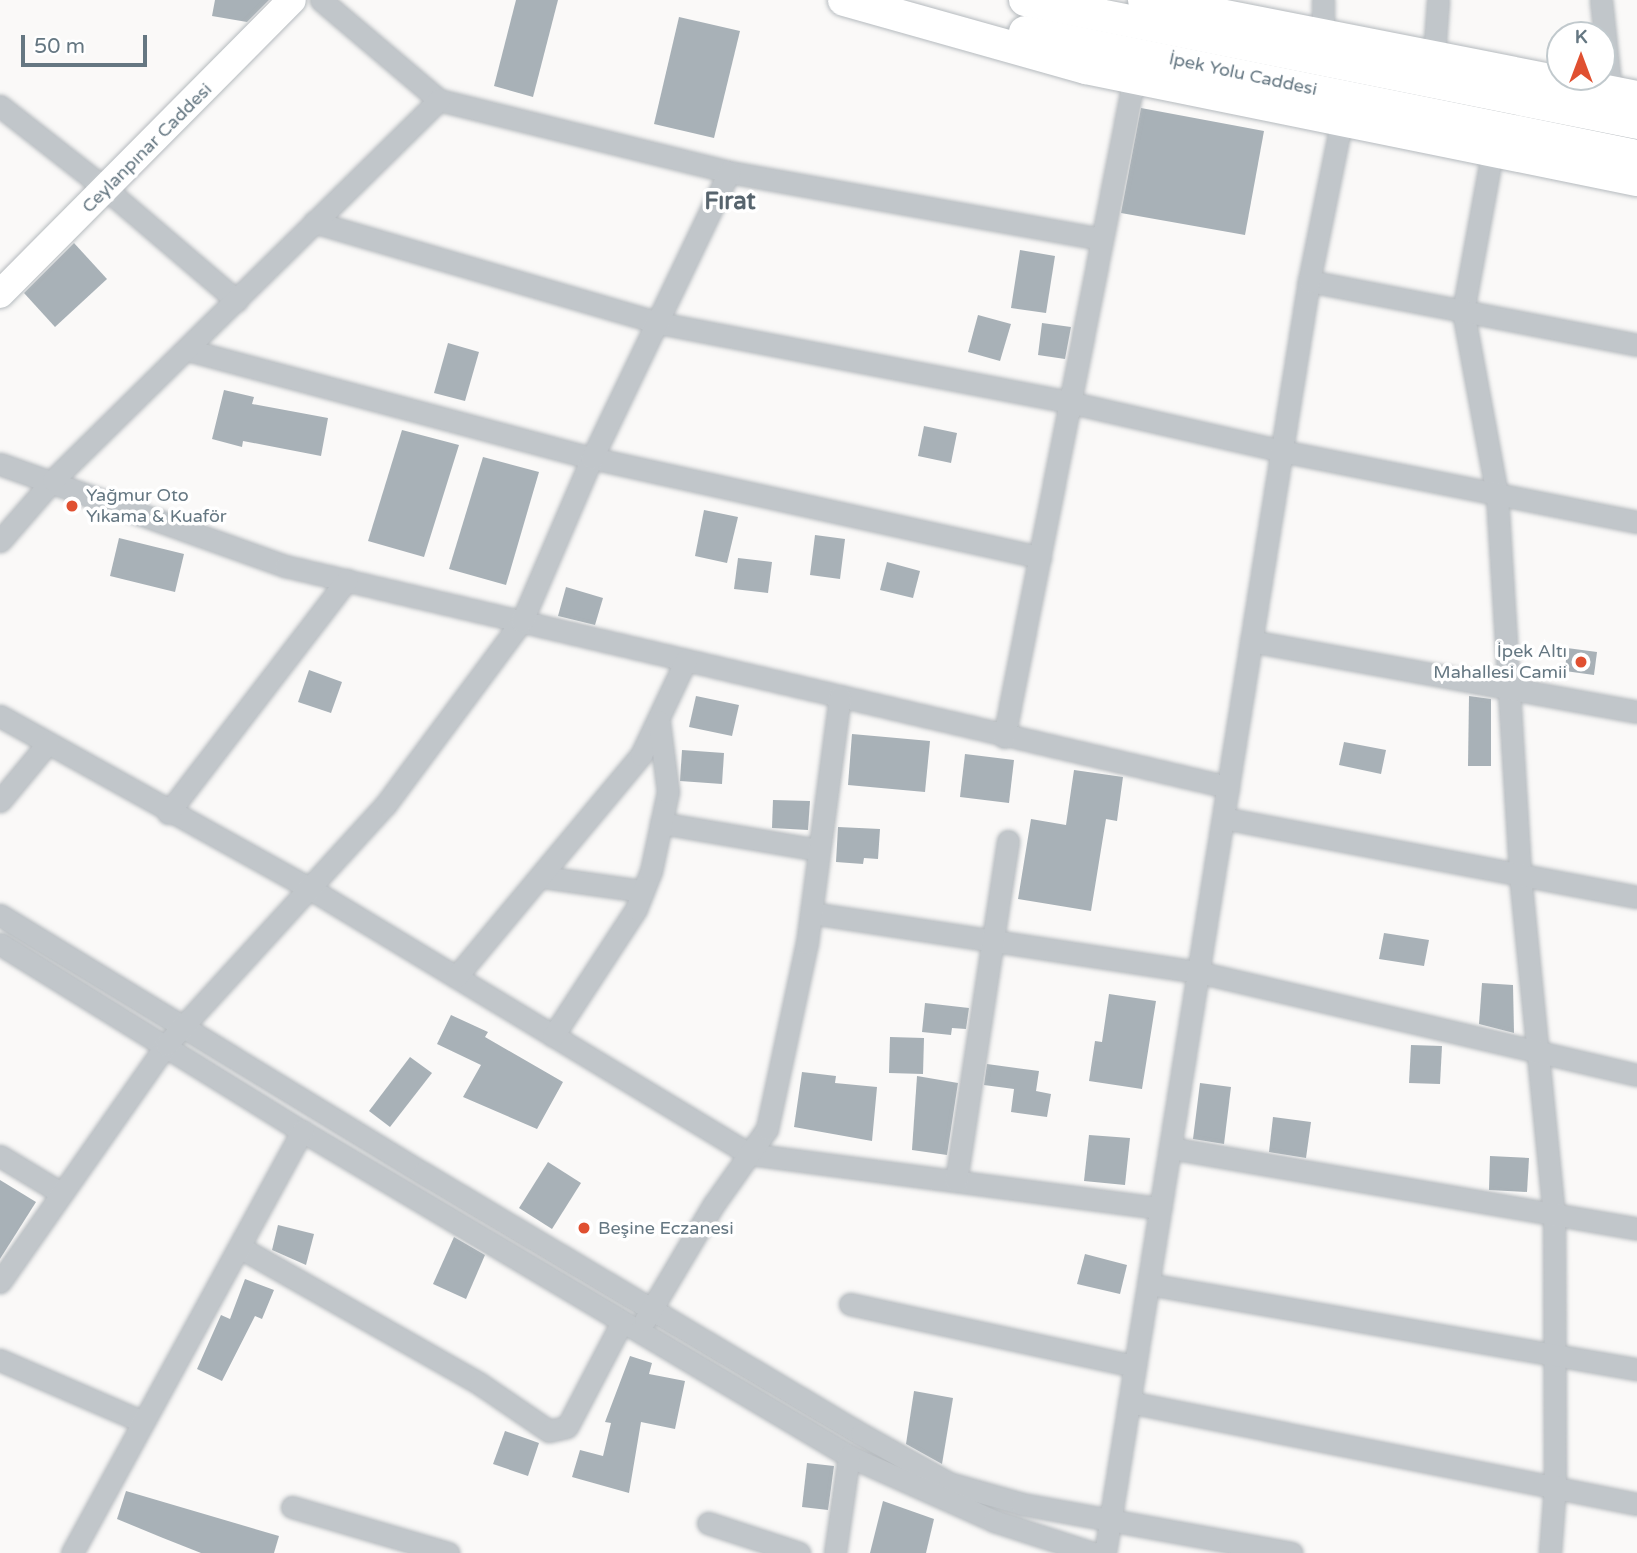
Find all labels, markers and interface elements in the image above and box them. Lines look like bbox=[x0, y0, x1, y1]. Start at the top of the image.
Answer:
scale bar bbox=[24, 21, 150, 65]
north arrow bbox=[1546, 21, 1616, 91]
text: K bbox=[1575, 26, 1587, 48]
text: 50 m bbox=[34, 34, 85, 59]
street label: İpek Yolu Caddesi bbox=[1167, 48, 1319, 100]
street label: Ceylanpınar Caddesi bbox=[78, 79, 216, 217]
district label: Fırat bbox=[704, 188, 756, 216]
place label: Yağmur Oto Yıkama & Kuaför bbox=[86, 485, 227, 528]
marker: Yağmur Oto Yıkama & Kuaför bbox=[64, 498, 80, 514]
place label: İpek Altı Mahallesi Camii bbox=[1433, 641, 1567, 684]
marker: İpek Altı Mahallesi Camii bbox=[1573, 654, 1589, 670]
place label: Beşine Eczanesi bbox=[598, 1217, 734, 1239]
marker: Beşine Eczanesi bbox=[576, 1220, 592, 1236]

